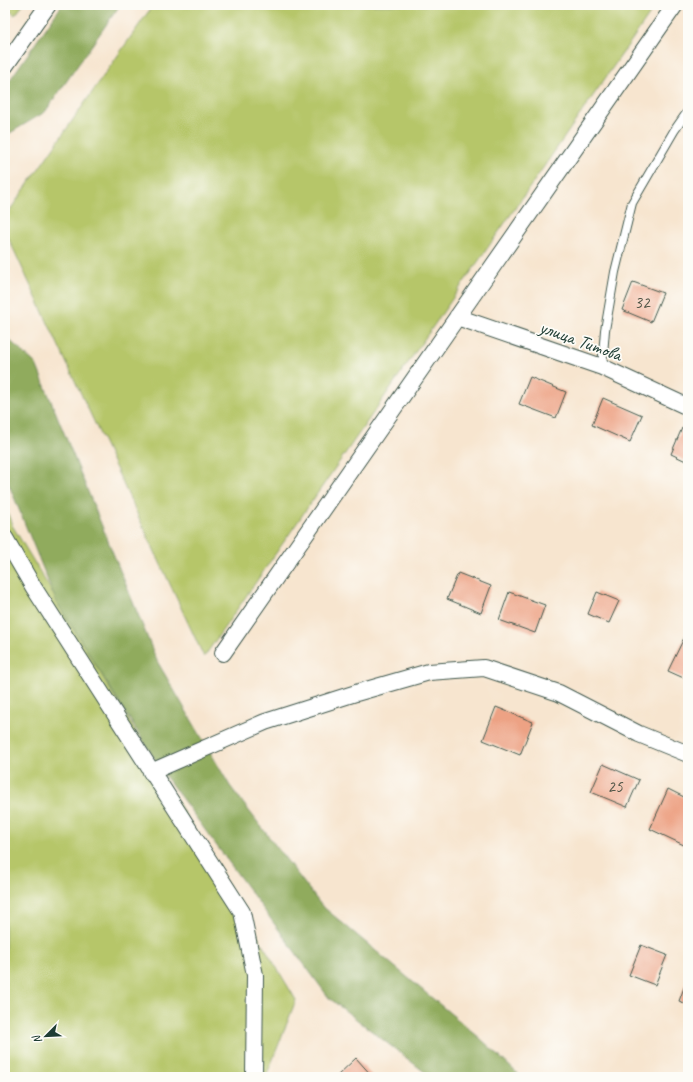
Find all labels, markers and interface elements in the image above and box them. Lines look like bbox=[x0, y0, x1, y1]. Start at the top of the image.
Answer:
house number: 32 bbox=[634, 292, 651, 313]
street label: улица Титова bbox=[535, 315, 627, 368]
house number: 25 bbox=[607, 776, 624, 797]
north arrow bbox=[26, 1016, 66, 1056]
text: N bbox=[28, 1032, 45, 1046]

